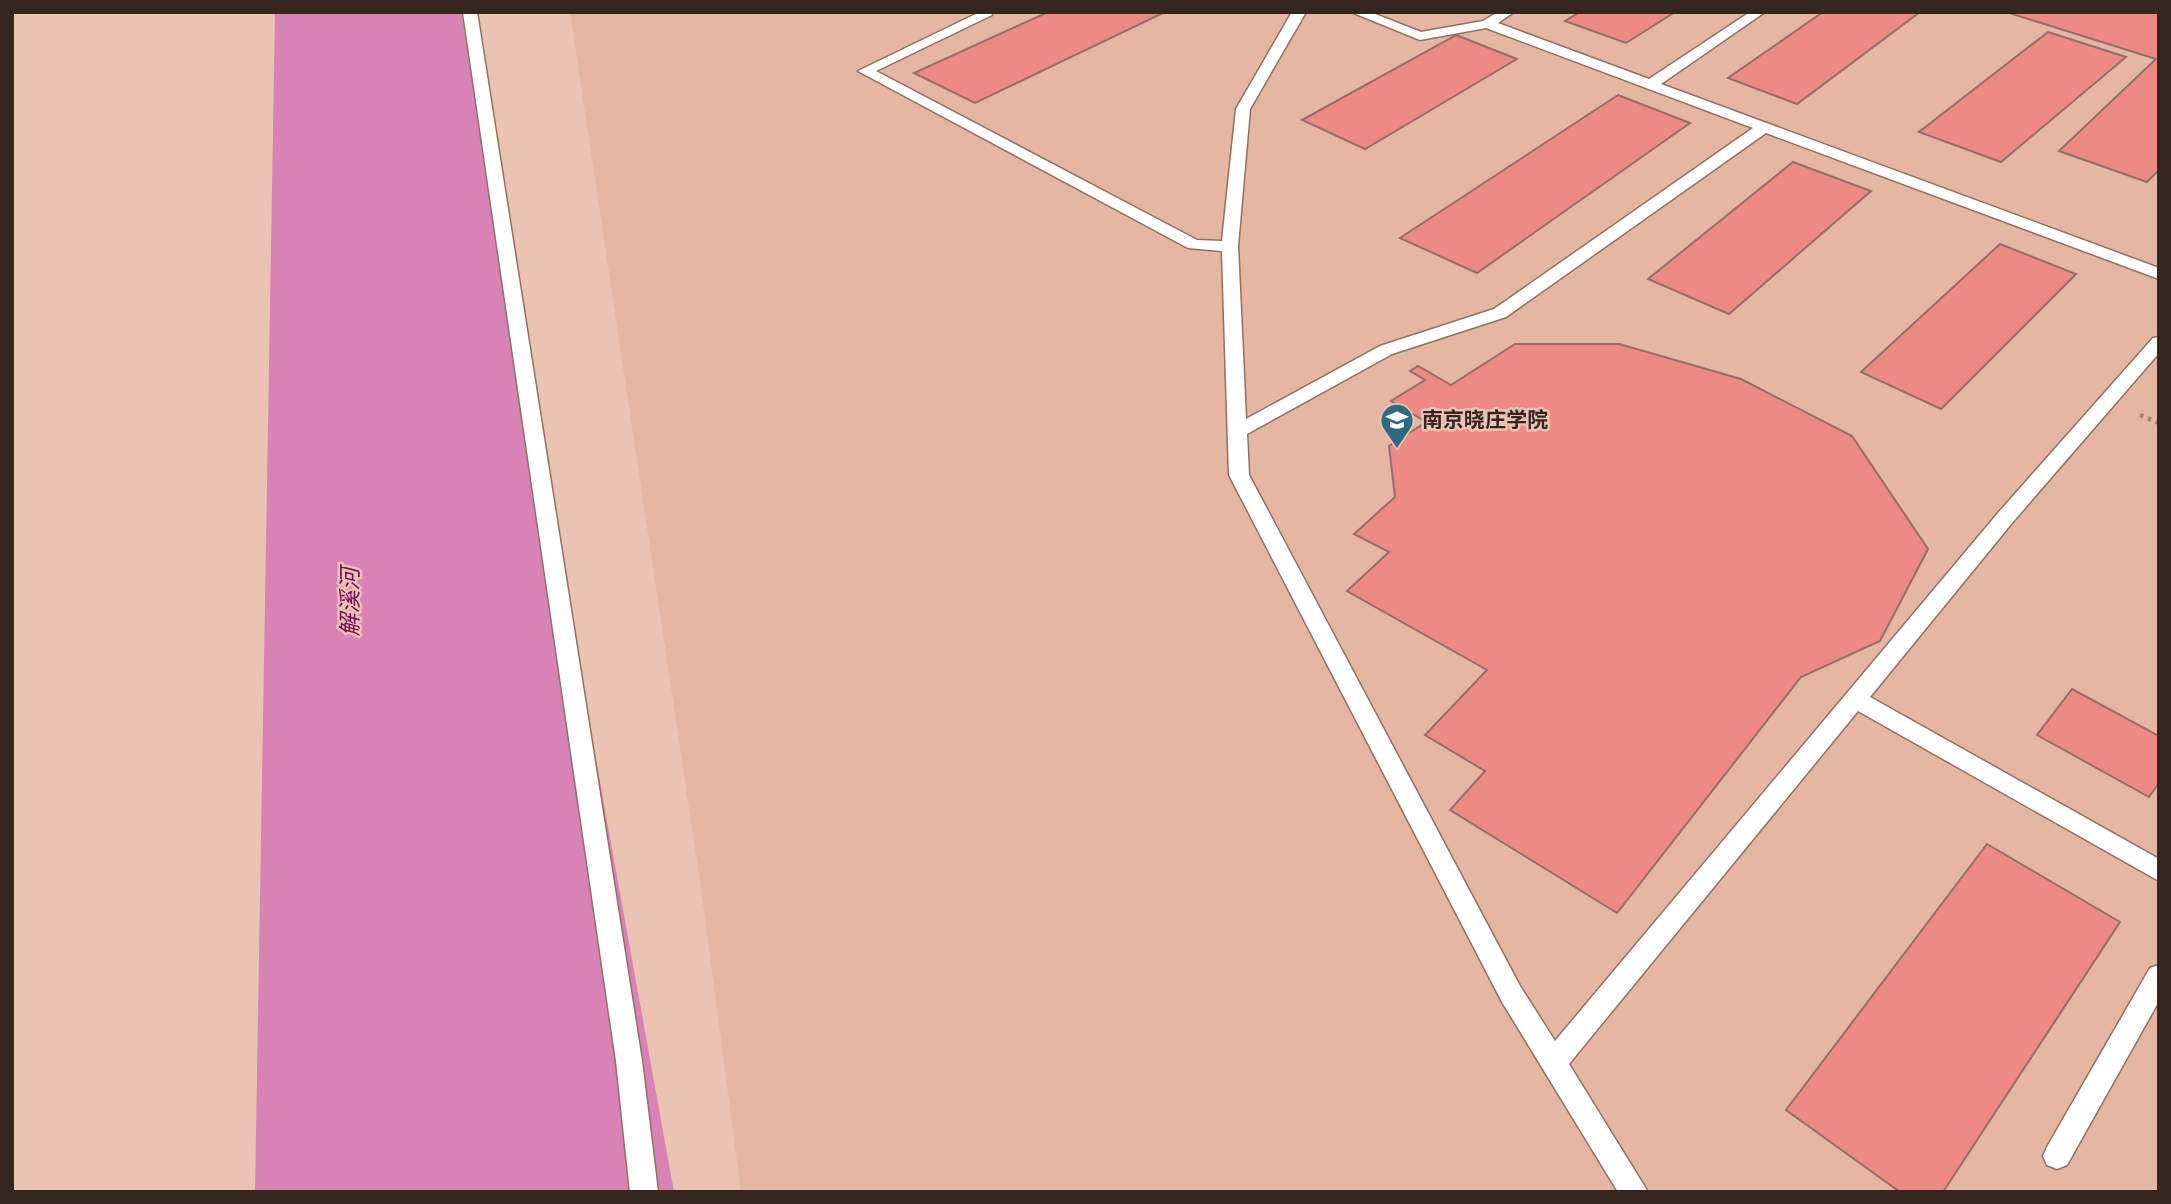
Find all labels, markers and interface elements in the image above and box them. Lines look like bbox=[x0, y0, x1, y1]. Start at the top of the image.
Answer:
school or university icon: 南京晓庄学院 bbox=[1378, 401, 1416, 450]
place label: 南京晓庄学院 bbox=[1422, 406, 1548, 433]
water label: 解溪河 bbox=[335, 564, 364, 637]

